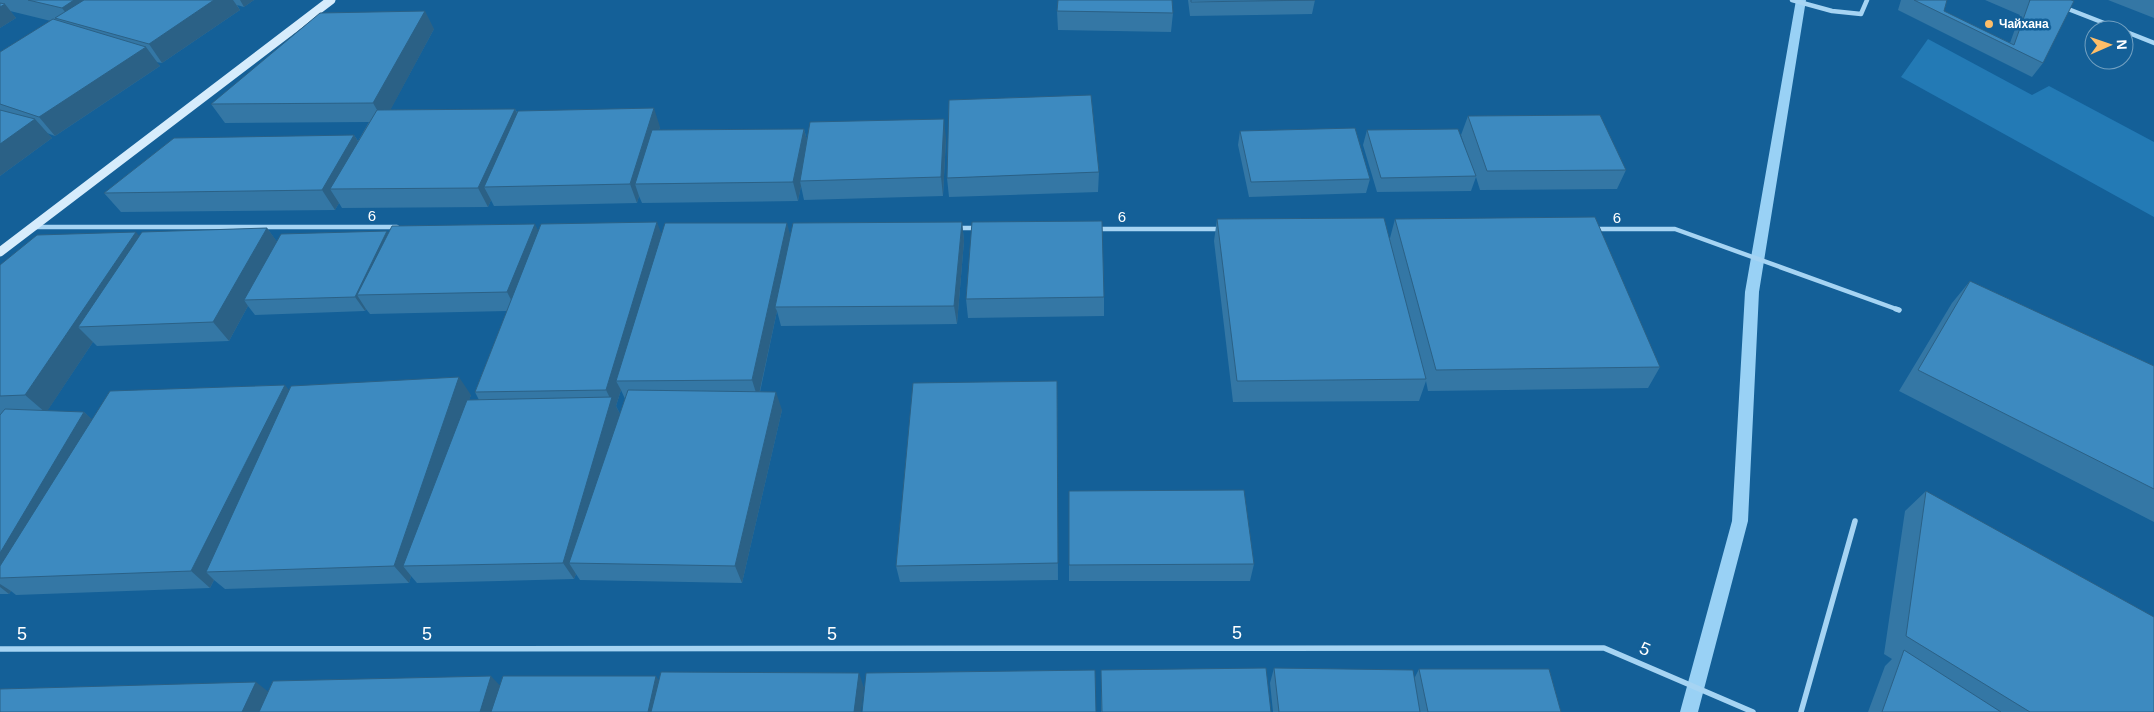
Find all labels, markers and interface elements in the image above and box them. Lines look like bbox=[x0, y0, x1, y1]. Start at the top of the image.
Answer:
place label: Чайхана bbox=[1999, 17, 2049, 31]
marker: Чайхана bbox=[1983, 18, 1995, 30]
north arrow bbox=[2084, 20, 2134, 70]
text: N bbox=[2114, 39, 2130, 50]
street label: 6 bbox=[368, 207, 376, 224]
street label: 6 bbox=[1118, 208, 1126, 225]
street label: 6 bbox=[1613, 209, 1621, 226]
street label: 5 bbox=[1232, 623, 1242, 643]
street label: 5 bbox=[17, 624, 27, 644]
street label: 5 bbox=[422, 624, 432, 644]
street label: 5 bbox=[827, 624, 837, 644]
street label: 5 bbox=[1636, 638, 1654, 660]

